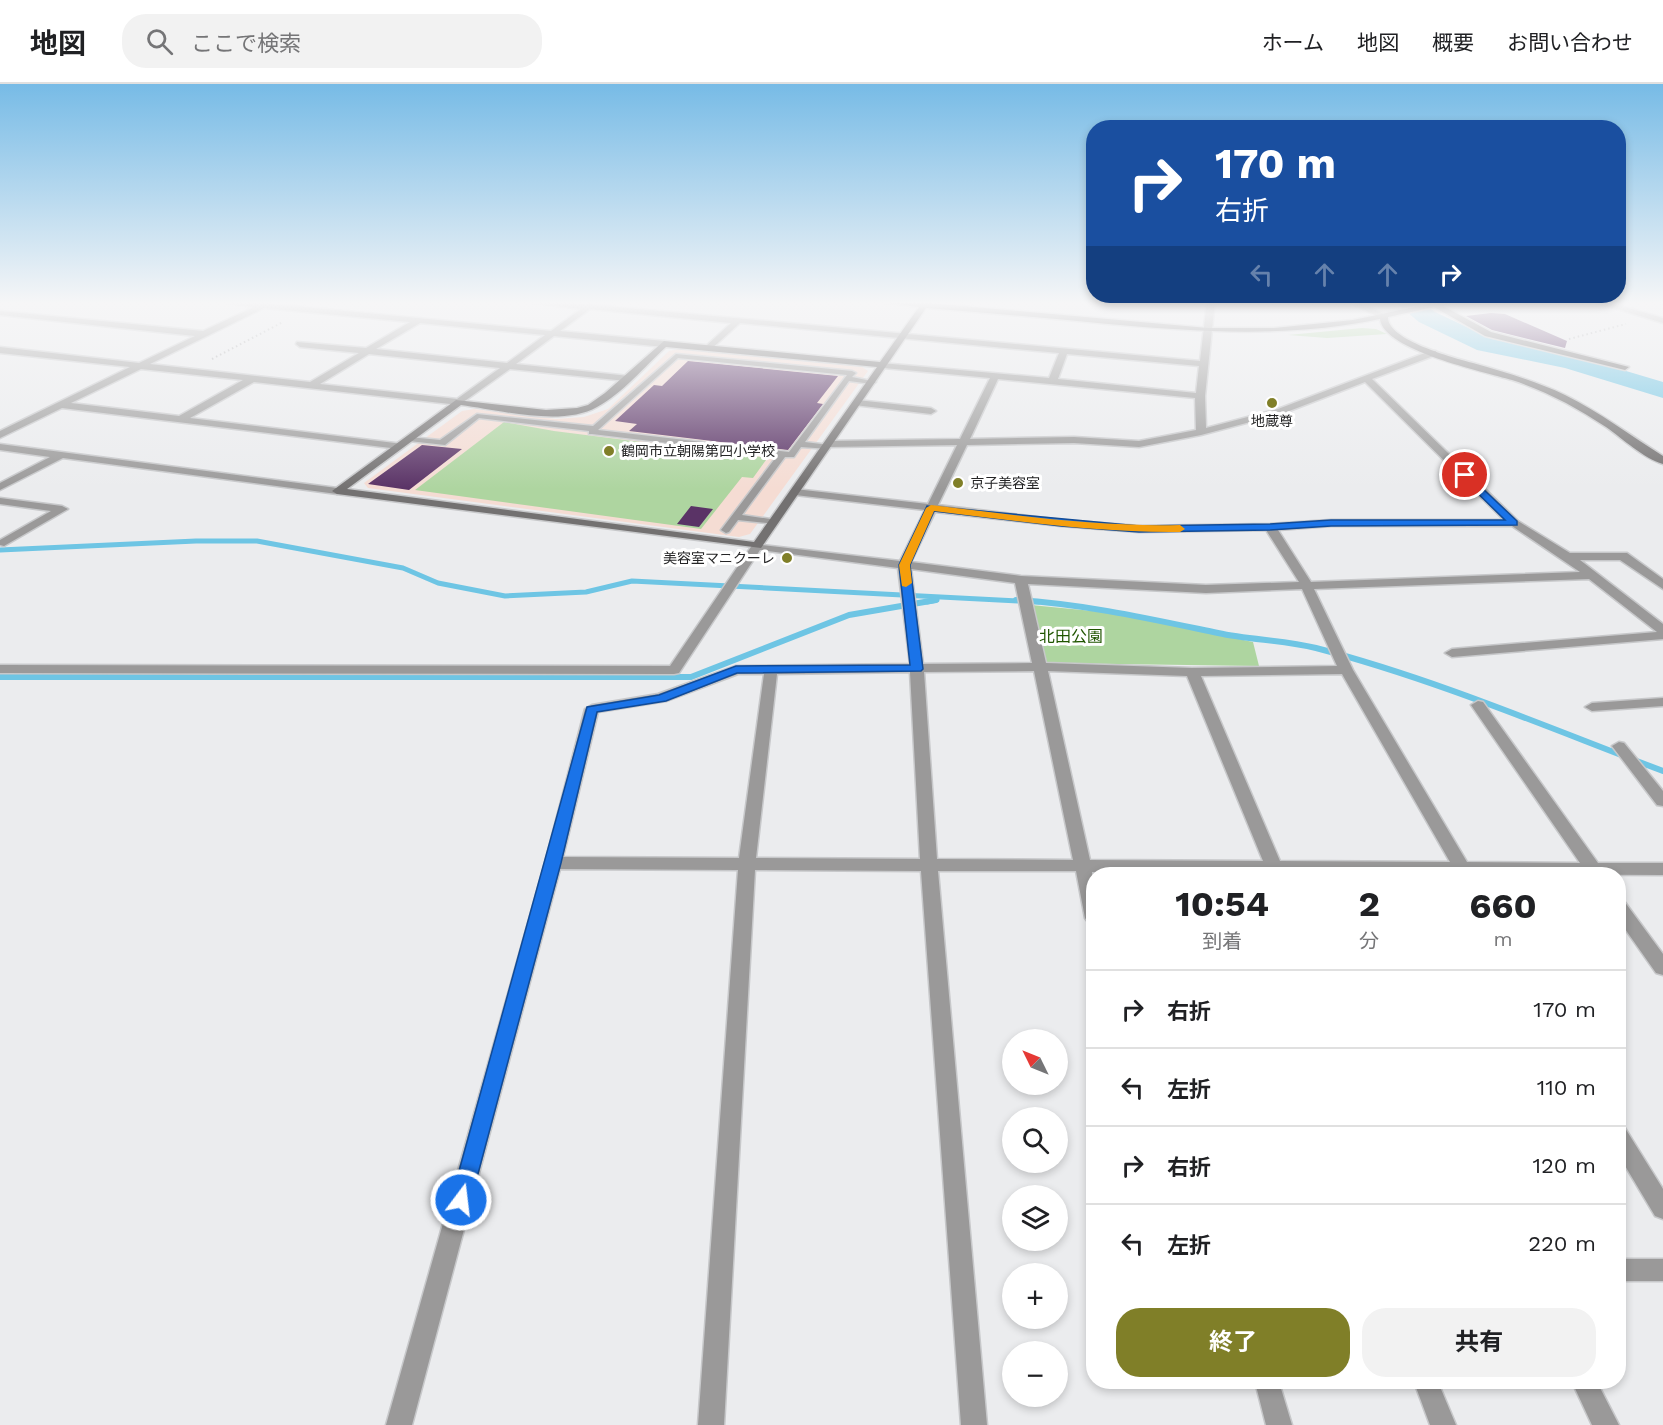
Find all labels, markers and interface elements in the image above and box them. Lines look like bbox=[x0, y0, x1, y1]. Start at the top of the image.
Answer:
search box bbox=[122, 14, 542, 68]
icon: search bbox=[143, 25, 176, 58]
text: 地図 bbox=[30, 27, 86, 60]
text: ホーム bbox=[1262, 30, 1324, 55]
text: 地図 bbox=[1357, 30, 1399, 55]
text: 概要 bbox=[1432, 30, 1474, 55]
text: お問い合わせ bbox=[1507, 30, 1633, 55]
text: ここで検索 bbox=[191, 31, 301, 56]
text: 170 m bbox=[1215, 139, 1336, 188]
icon: right bbox=[1116, 144, 1194, 222]
text: 右折 bbox=[1215, 195, 1269, 227]
icon: left bbox=[1245, 258, 1278, 291]
icon: ahead bbox=[1308, 258, 1341, 291]
icon: ahead bbox=[1371, 258, 1404, 291]
icon: right bbox=[1434, 258, 1467, 291]
marker: 地蔵尊 bbox=[1265, 396, 1279, 410]
place label: 地蔵尊 bbox=[1251, 413, 1293, 429]
place label: 鶴岡市立朝陽第四小学校 bbox=[621, 443, 775, 459]
marker: 鶴岡市立朝陽第四小学校 bbox=[602, 444, 616, 458]
pin bbox=[1439, 449, 1490, 500]
icon: arrive bbox=[1448, 458, 1481, 491]
place label: 京子美容室 bbox=[970, 475, 1040, 491]
marker: 京子美容室 bbox=[951, 476, 965, 490]
place label: 美容室マニクーレ bbox=[663, 550, 775, 566]
marker: 美容室マニクーレ bbox=[780, 551, 794, 565]
park label: 北田公園 bbox=[1039, 627, 1103, 646]
text: 10:54 bbox=[1175, 883, 1269, 925]
text: 2 bbox=[1358, 883, 1380, 925]
text: 660 bbox=[1469, 885, 1537, 927]
text: m bbox=[1493, 927, 1512, 951]
text: 到着 bbox=[1202, 929, 1242, 953]
text: 分 bbox=[1359, 929, 1379, 953]
icon: right bbox=[1116, 993, 1149, 1026]
text: 170 m bbox=[1533, 997, 1596, 1022]
text: 右折 bbox=[1167, 999, 1211, 1024]
north arrow bbox=[1002, 1029, 1068, 1095]
map controls bbox=[1002, 1029, 1068, 1407]
icon: left bbox=[1116, 1071, 1149, 1104]
text: 110 m bbox=[1537, 1075, 1596, 1100]
text: 左折 bbox=[1167, 1077, 1211, 1102]
button: search bbox=[1002, 1107, 1068, 1173]
icon: right bbox=[1116, 1149, 1149, 1182]
text: 120 m bbox=[1532, 1153, 1596, 1178]
text: 右折 bbox=[1167, 1155, 1211, 1180]
position arrow bbox=[429, 1168, 493, 1232]
button: layers bbox=[1002, 1185, 1068, 1251]
icon: left bbox=[1116, 1227, 1149, 1260]
text: 220 m bbox=[1528, 1231, 1596, 1256]
text: 左折 bbox=[1167, 1233, 1211, 1258]
button: + bbox=[1002, 1263, 1068, 1329]
button: 終了 bbox=[1116, 1308, 1350, 1377]
button: 共有 bbox=[1362, 1308, 1596, 1377]
button: − bbox=[1002, 1341, 1068, 1407]

